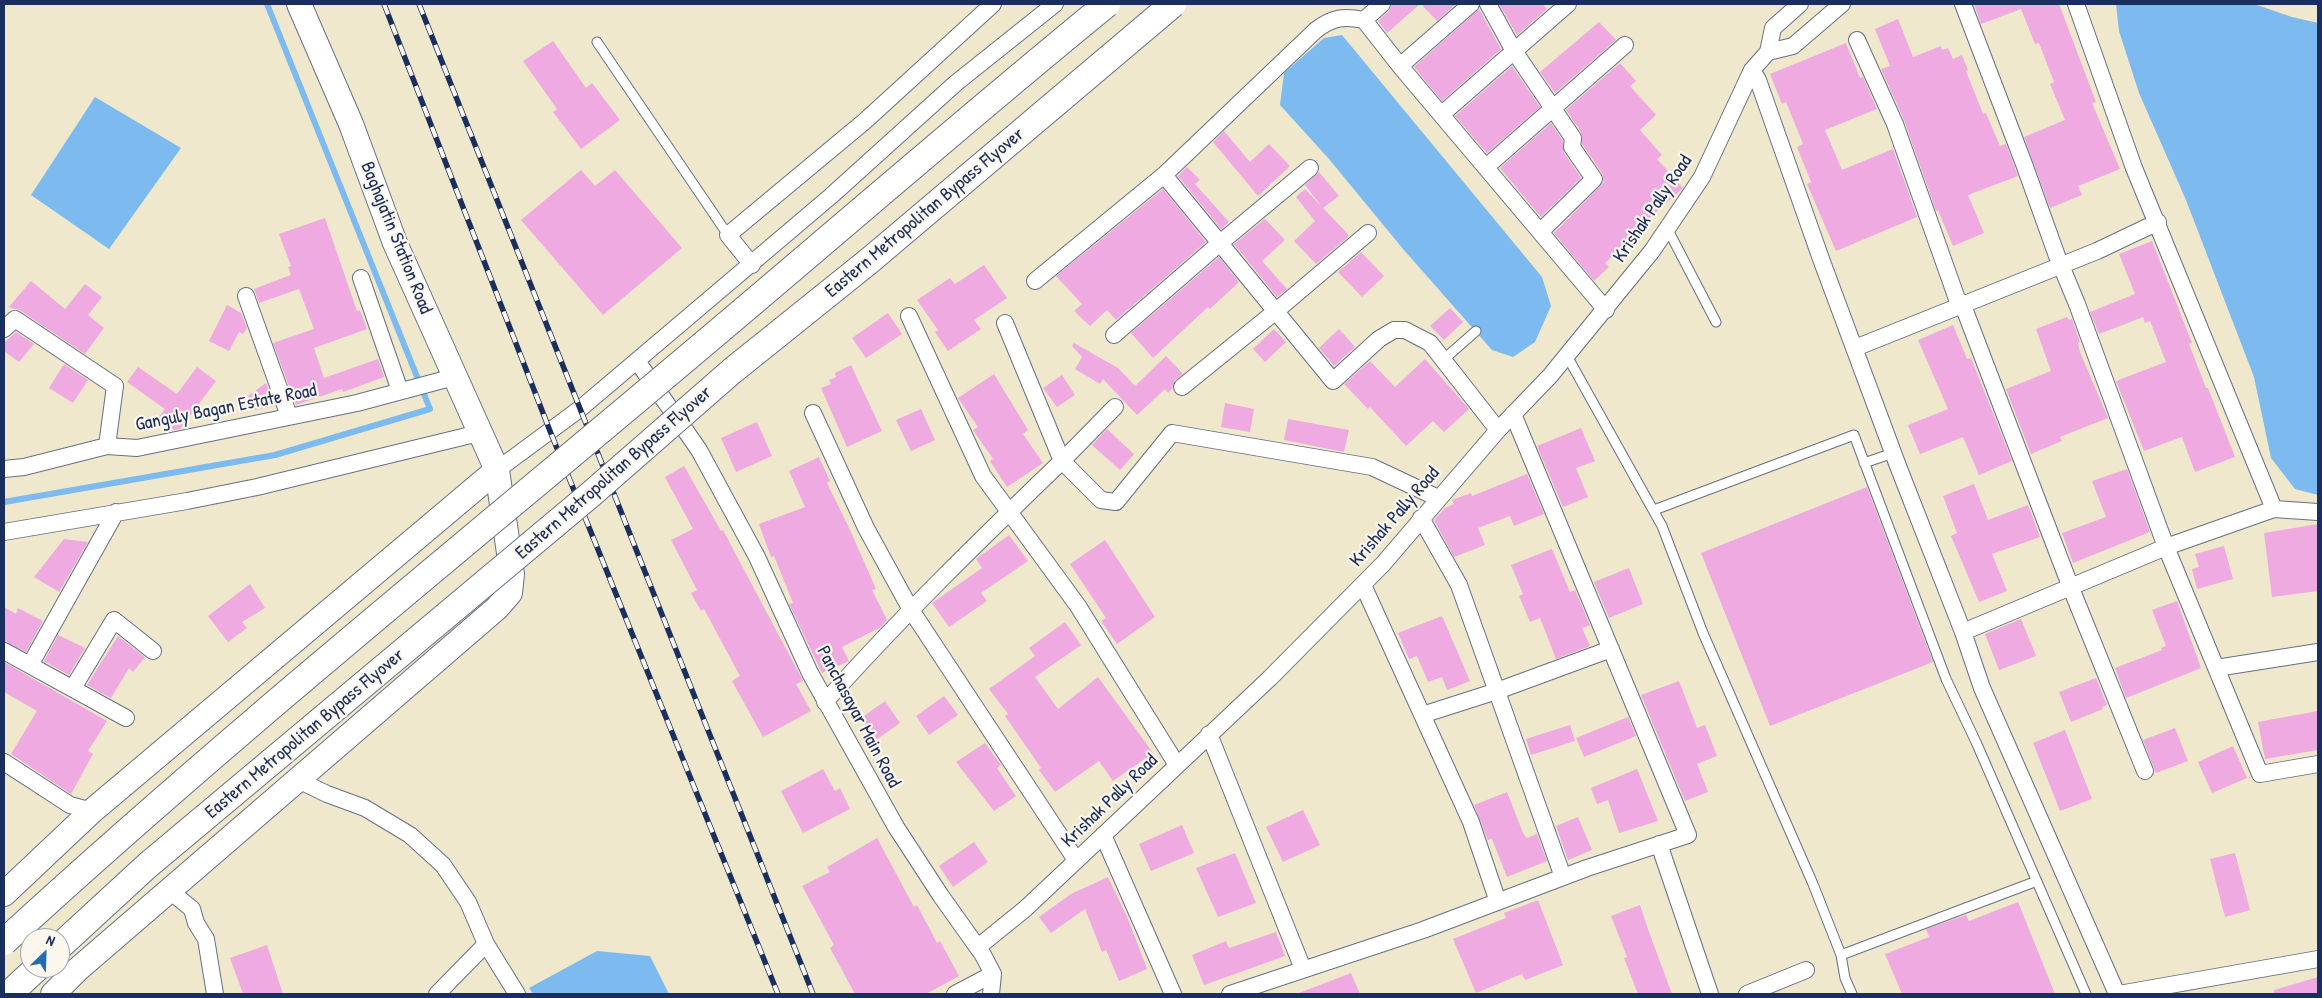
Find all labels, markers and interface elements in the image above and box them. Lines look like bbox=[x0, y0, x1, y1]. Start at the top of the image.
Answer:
street label: Eastern Metropolitan Bypass Flyover bbox=[821, 123, 1029, 303]
street label: Krishak Pally Road bbox=[1609, 151, 1697, 267]
street label: Baghajatin Station Road bbox=[355, 159, 437, 317]
street label: Ganguly Bagan Estate Road bbox=[134, 379, 318, 437]
street label: Eastern Metropolitan Bypass Flyover bbox=[511, 382, 717, 564]
street label: Krishak Pally Road bbox=[1345, 462, 1445, 572]
street label: Panchasayar Main Road bbox=[811, 642, 905, 792]
street label: Eastern Metropolitan Bypass Flyover bbox=[201, 644, 409, 824]
street label: Krishak Pally Road bbox=[1057, 749, 1163, 853]
north arrow bbox=[20, 928, 70, 978]
text: N bbox=[44, 930, 58, 950]

